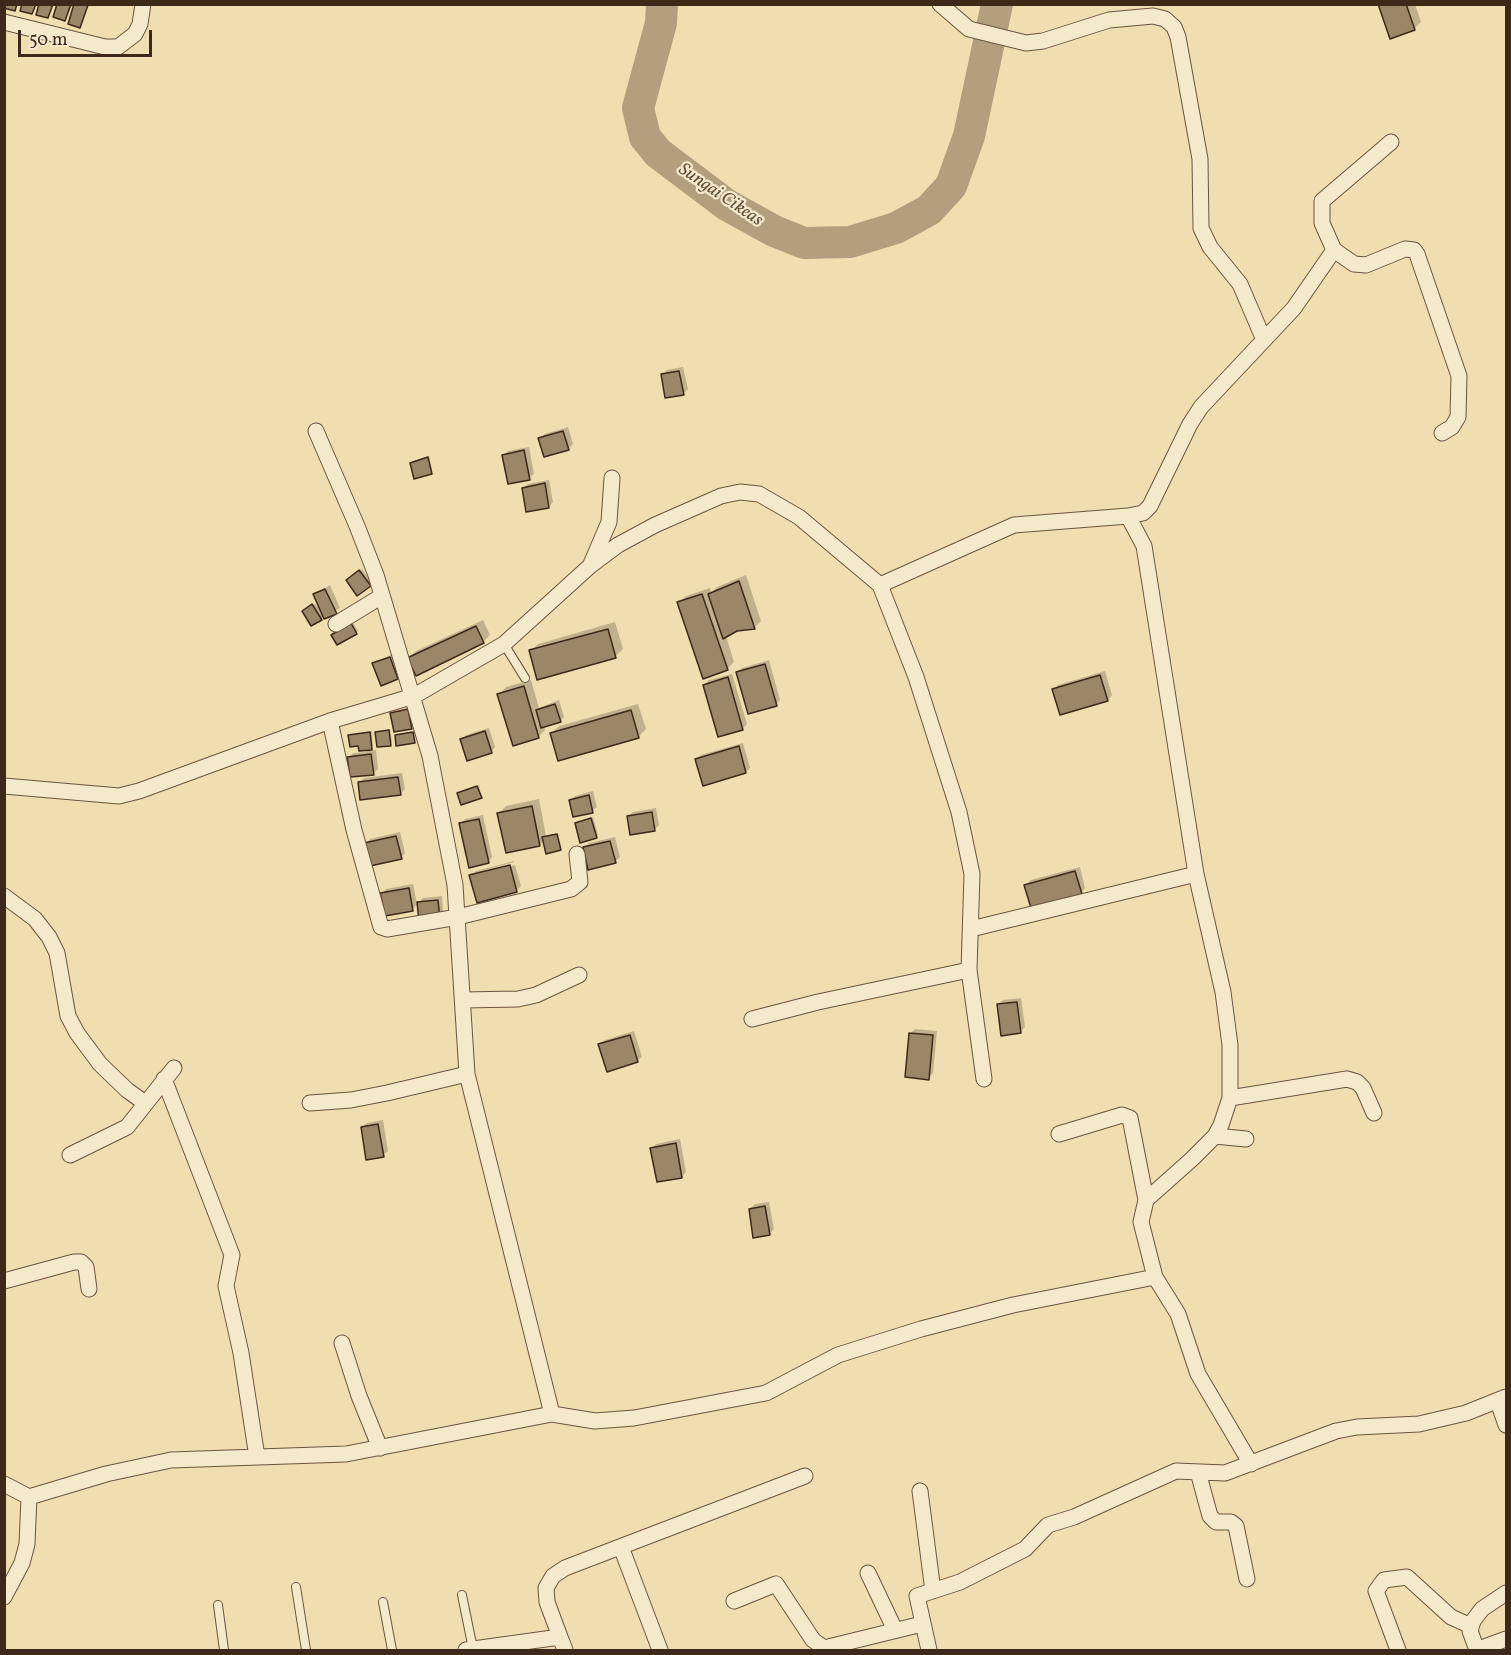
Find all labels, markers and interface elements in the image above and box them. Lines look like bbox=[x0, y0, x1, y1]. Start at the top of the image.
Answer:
scale bar bbox=[21, 18, 154, 56]
text: 50 m bbox=[29, 28, 68, 53]
water label: Sungai Cikeas bbox=[674, 160, 766, 232]

